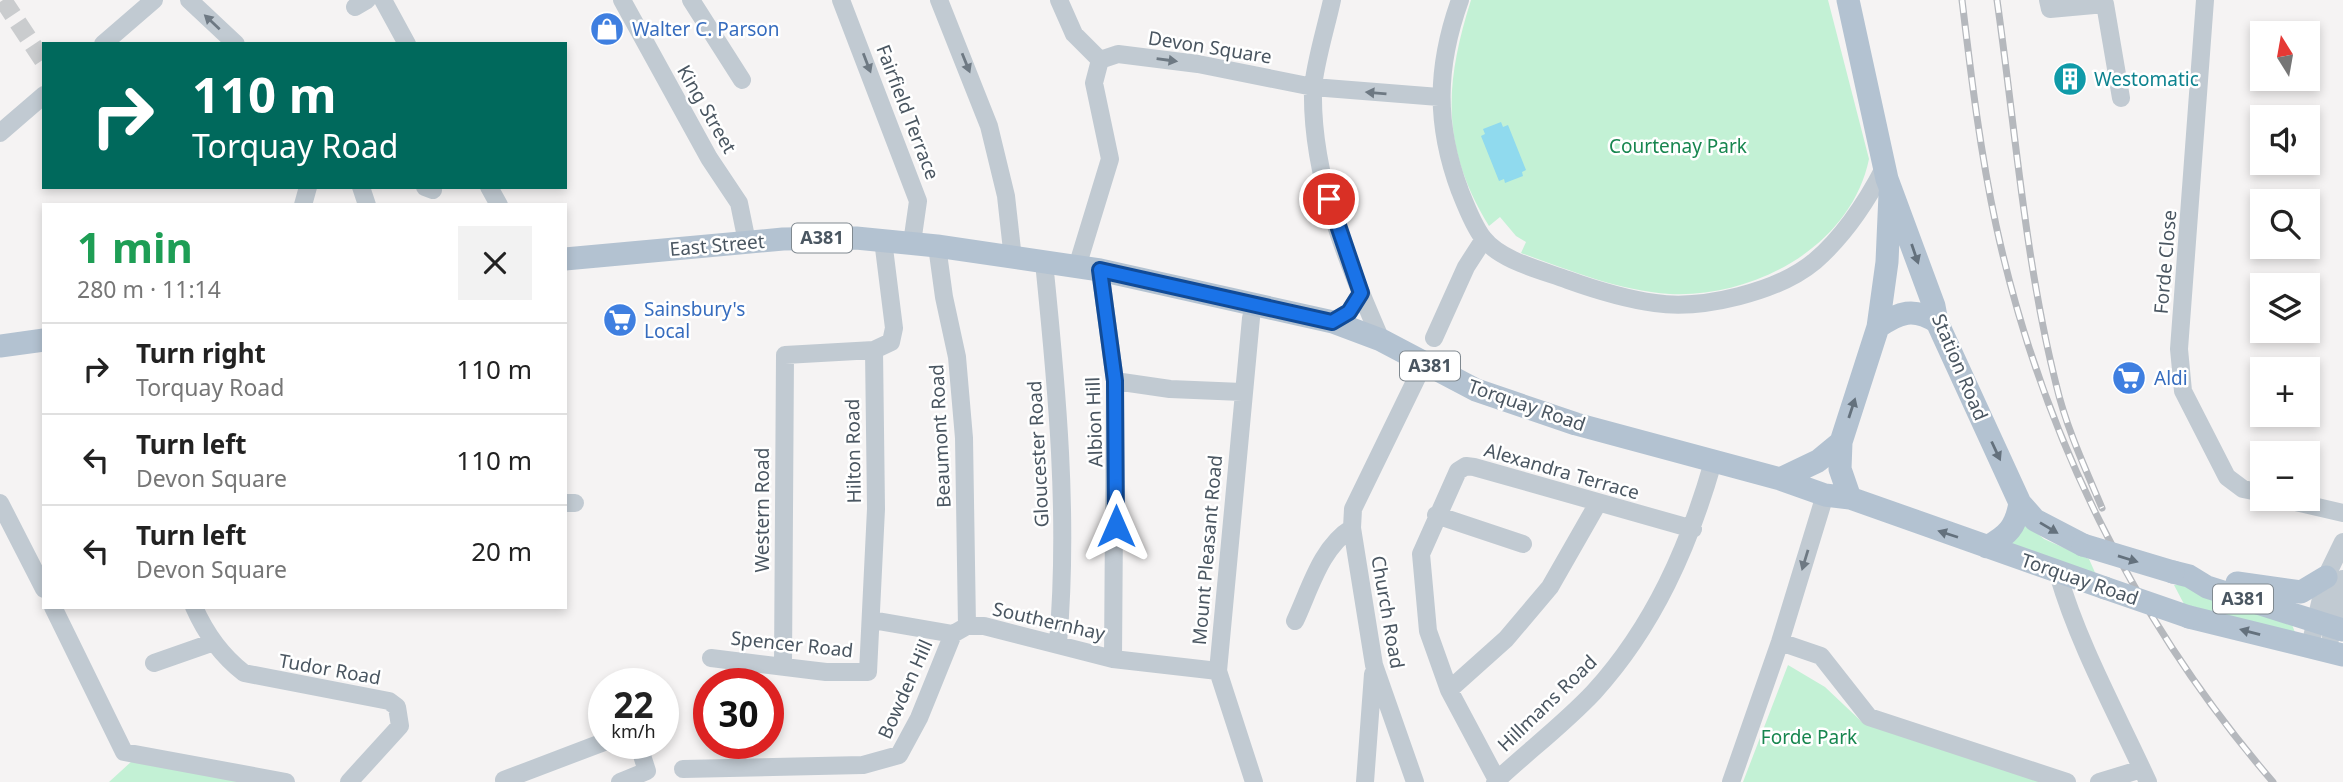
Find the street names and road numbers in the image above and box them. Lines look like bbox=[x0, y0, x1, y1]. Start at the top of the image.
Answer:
street label: Devon Square bbox=[1146, 24, 1274, 70]
street label: Fairfield Terrace bbox=[870, 41, 946, 183]
street label: King Street bbox=[671, 60, 743, 158]
street label: Forde Close bbox=[2148, 209, 2182, 315]
road number: A381 bbox=[792, 224, 852, 252]
street label: East Street bbox=[668, 228, 766, 262]
street label: Station Road bbox=[1926, 310, 1994, 424]
road number: A381 bbox=[1400, 352, 1460, 380]
street label: Beaumont Road bbox=[923, 363, 957, 509]
street label: Torquay Road bbox=[1465, 373, 1589, 437]
street label: Albion Hill bbox=[1079, 376, 1109, 468]
street label: Gloucester Road bbox=[1021, 380, 1055, 528]
street label: Hilton Road bbox=[839, 398, 867, 504]
street label: Alexandra Terrace bbox=[1481, 436, 1643, 506]
street label: Western Road bbox=[749, 448, 775, 572]
street label: Mount Pleasant Road bbox=[1186, 454, 1228, 646]
street label: Torquay Road bbox=[2018, 547, 2142, 611]
street label: Church Road bbox=[1365, 553, 1411, 671]
road number: A381 bbox=[2213, 584, 2273, 614]
street label: Southernhay bbox=[990, 595, 1108, 647]
street label: Spencer Road bbox=[730, 625, 854, 663]
street label: Bowden Hill bbox=[872, 635, 938, 743]
street label: Tudor Road bbox=[277, 647, 383, 691]
street label: Hillmans Road bbox=[1492, 649, 1602, 757]

